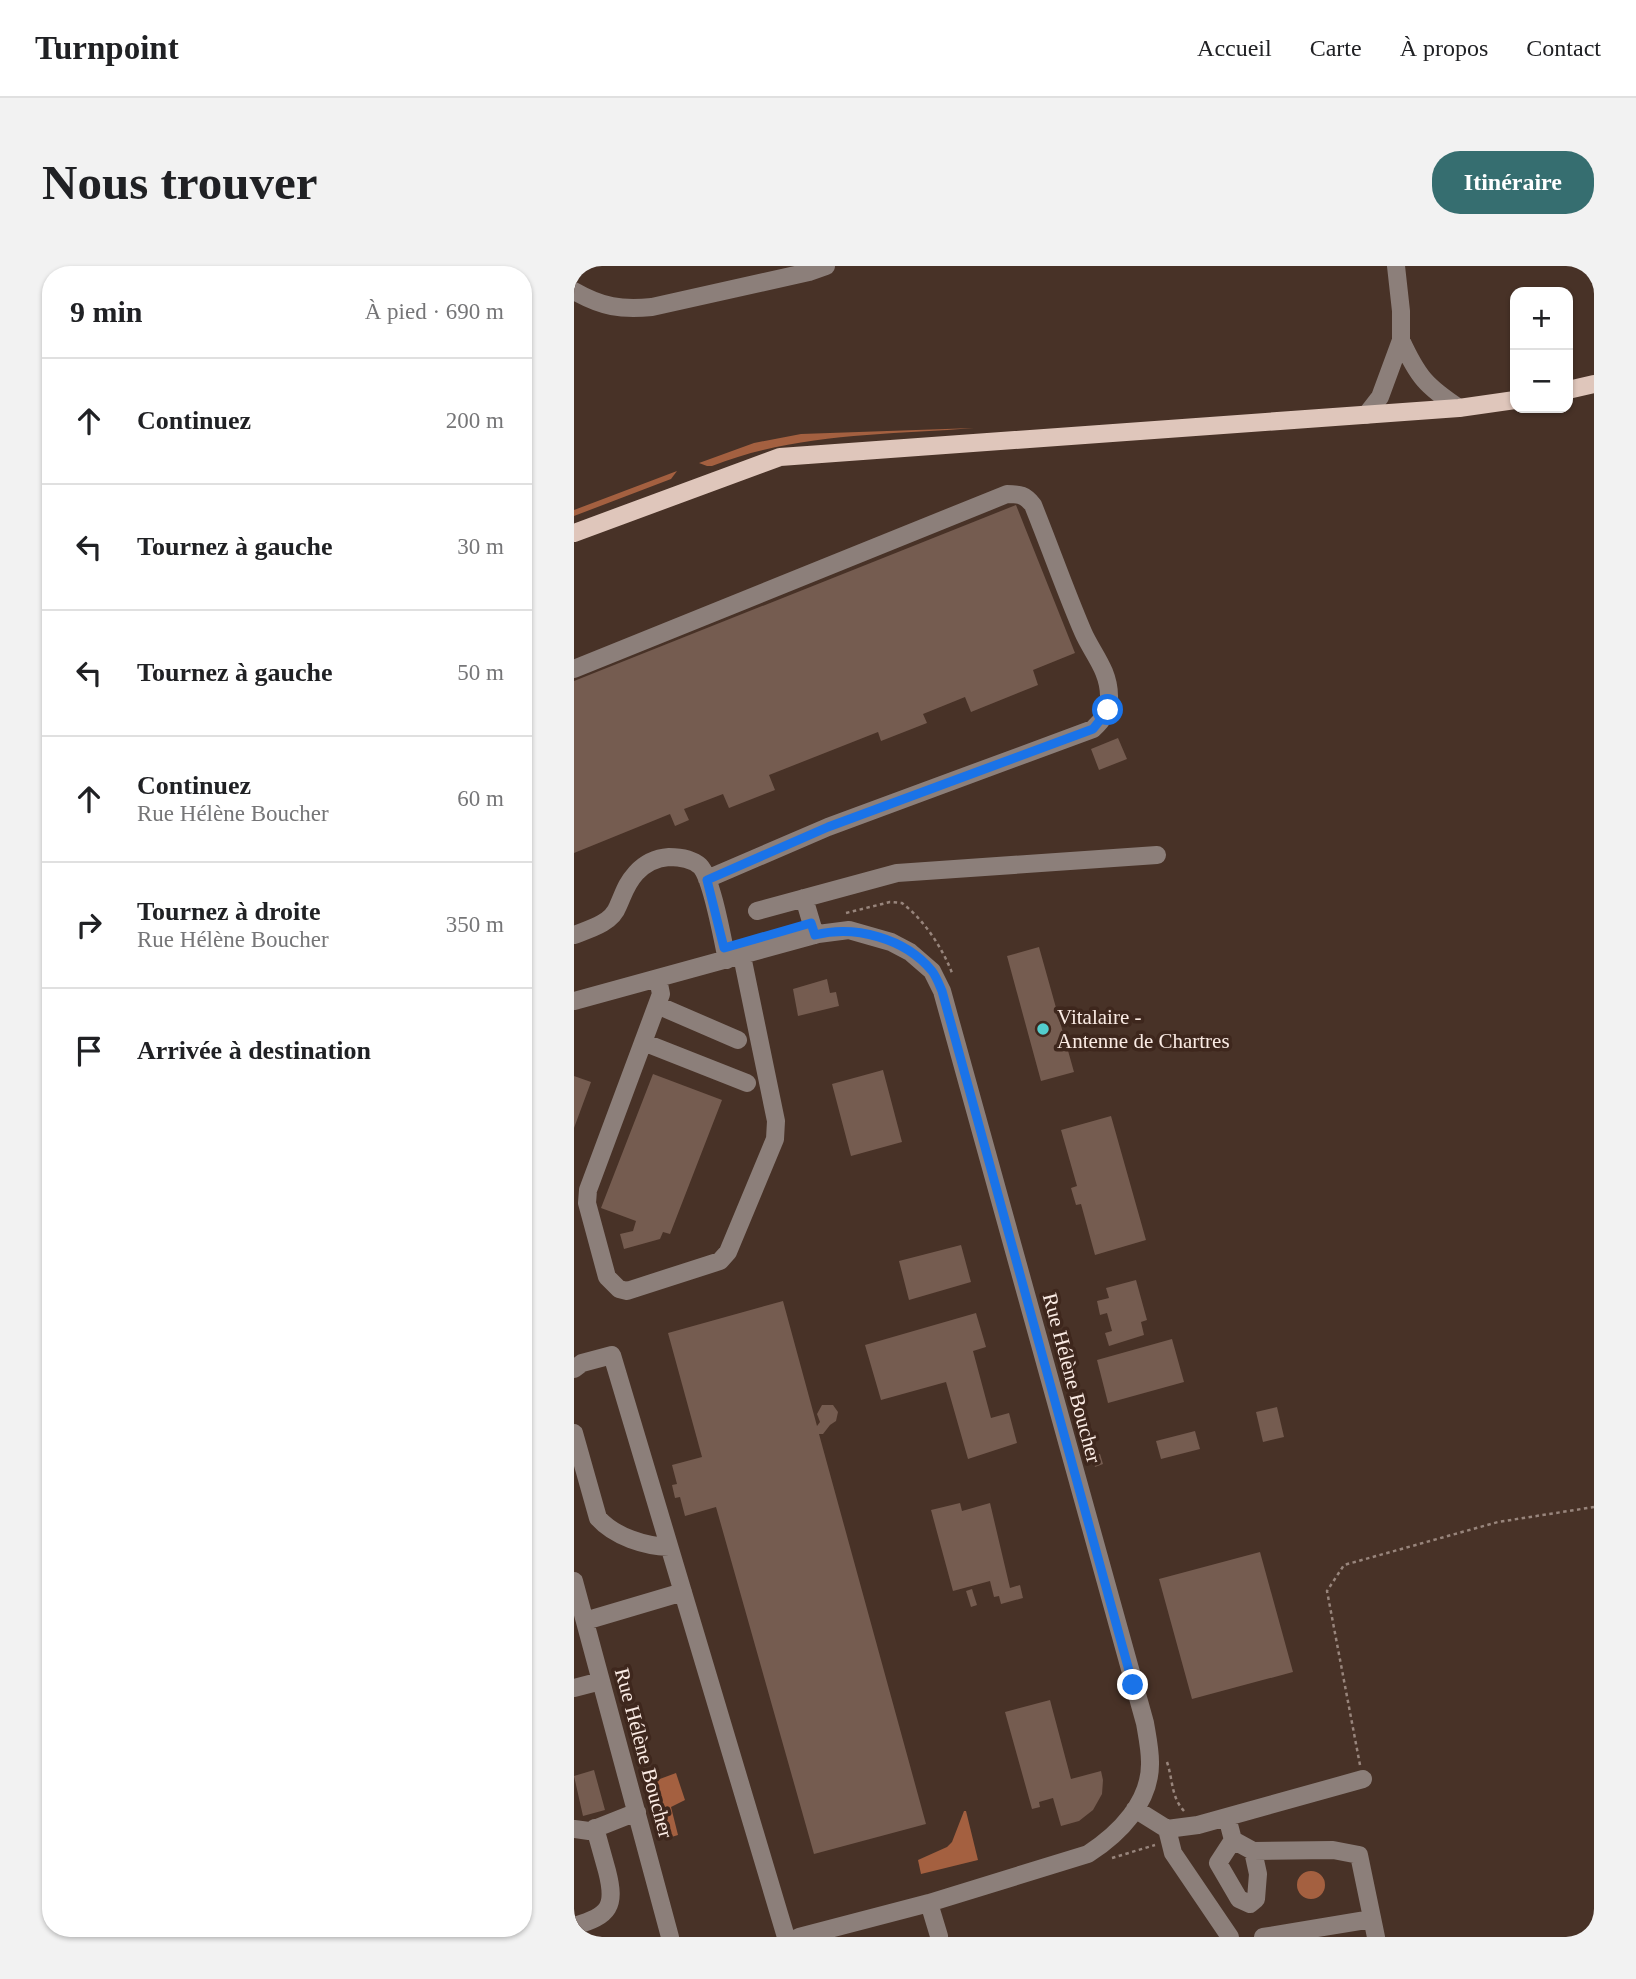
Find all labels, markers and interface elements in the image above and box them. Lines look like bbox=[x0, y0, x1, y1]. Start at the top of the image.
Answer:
text: Turnpoint bbox=[35, 30, 179, 66]
text: Accueil bbox=[1197, 35, 1272, 61]
text: Carte bbox=[1310, 35, 1362, 61]
text: À propos bbox=[1400, 35, 1488, 61]
text: Contact bbox=[1526, 35, 1601, 61]
button: Itinéraire bbox=[1432, 151, 1594, 214]
text: Nous trouver bbox=[42, 155, 317, 210]
map controls bbox=[1510, 287, 1573, 413]
button: + bbox=[1510, 287, 1573, 350]
text: 9 min bbox=[70, 295, 143, 328]
text: À pied · 690 m bbox=[365, 299, 504, 324]
button: − bbox=[1510, 350, 1573, 413]
icon: ahead bbox=[70, 402, 108, 440]
text: Continuez bbox=[137, 406, 251, 435]
text: 200 m bbox=[446, 408, 504, 433]
icon: left bbox=[70, 528, 108, 566]
text: Tournez à gauche bbox=[137, 532, 333, 561]
text: 30 m bbox=[457, 534, 504, 559]
icon: left bbox=[70, 654, 108, 692]
text: Tournez à gauche bbox=[137, 658, 333, 687]
text: 50 m bbox=[457, 660, 504, 685]
route start bbox=[1092, 694, 1123, 725]
text: Continuez bbox=[137, 771, 251, 800]
icon: ahead bbox=[70, 780, 108, 818]
text: 60 m bbox=[457, 786, 504, 811]
text: Rue Hélène Boucher bbox=[137, 801, 329, 826]
text: Tournez à droite bbox=[137, 897, 320, 926]
icon: right bbox=[70, 906, 108, 944]
text: 350 m bbox=[446, 912, 504, 937]
text: Rue Hélène Boucher bbox=[137, 927, 329, 952]
place label: Vitalaire - Antenne de Chartres bbox=[1057, 1005, 1230, 1053]
marker: Vitalaire - Antenne de Chartres bbox=[1035, 1021, 1051, 1037]
icon: arrive bbox=[70, 1032, 108, 1070]
text: Arrivée à destination bbox=[137, 1036, 371, 1065]
street label: Rue Hélène Boucher bbox=[1038, 1290, 1106, 1466]
street label: Rue Hélène Boucher bbox=[610, 1665, 678, 1841]
route end bbox=[1117, 1669, 1148, 1700]

